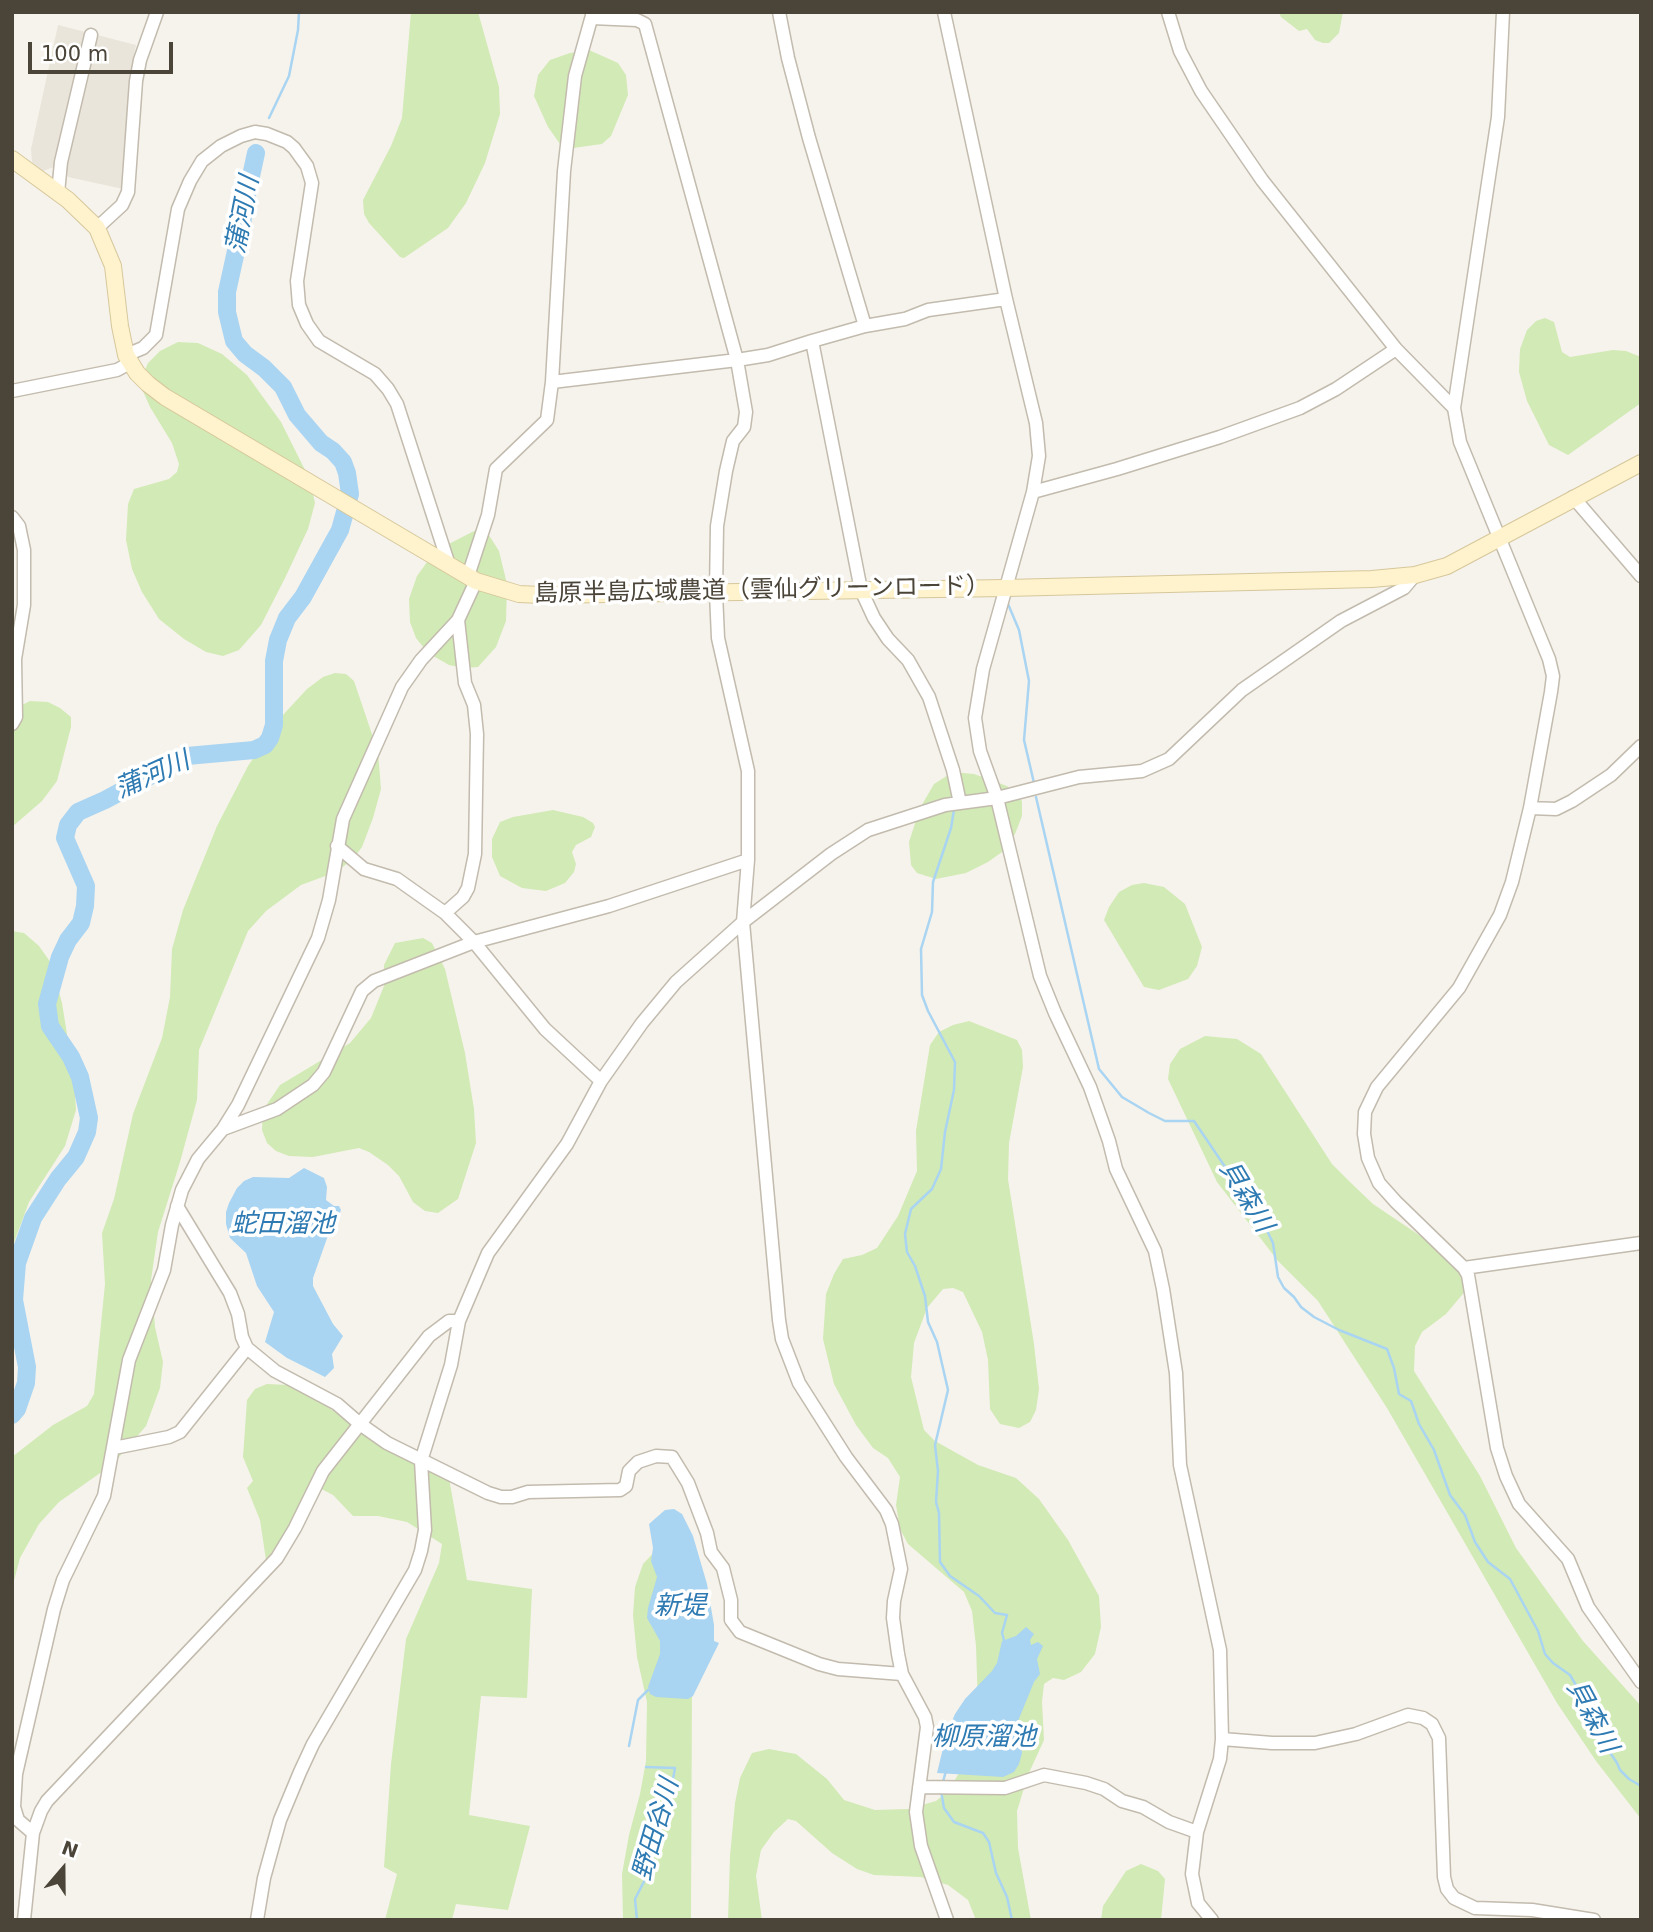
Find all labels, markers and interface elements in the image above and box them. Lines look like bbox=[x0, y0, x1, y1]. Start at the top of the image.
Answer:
scale bar bbox=[32, 28, 177, 72]
text: 100 m bbox=[41, 42, 108, 66]
water label: 蒲河川 bbox=[221, 174, 267, 256]
street label: 島原半島広域農道（雲仙グリーンロード） bbox=[534, 573, 990, 609]
water label: 蒲河川 bbox=[111, 746, 195, 806]
water label: 貝森川 bbox=[1212, 1156, 1278, 1238]
water label: 蛇田溜池 bbox=[231, 1209, 335, 1241]
water label: 新堤 bbox=[654, 1591, 706, 1623]
water label: 貝森川 bbox=[1559, 1675, 1623, 1759]
water label: 柳原溜池 bbox=[932, 1722, 1036, 1754]
water label: 野田谷川 bbox=[628, 1776, 686, 1884]
north arrow bbox=[28, 1834, 98, 1904]
text: N bbox=[59, 1836, 81, 1862]

